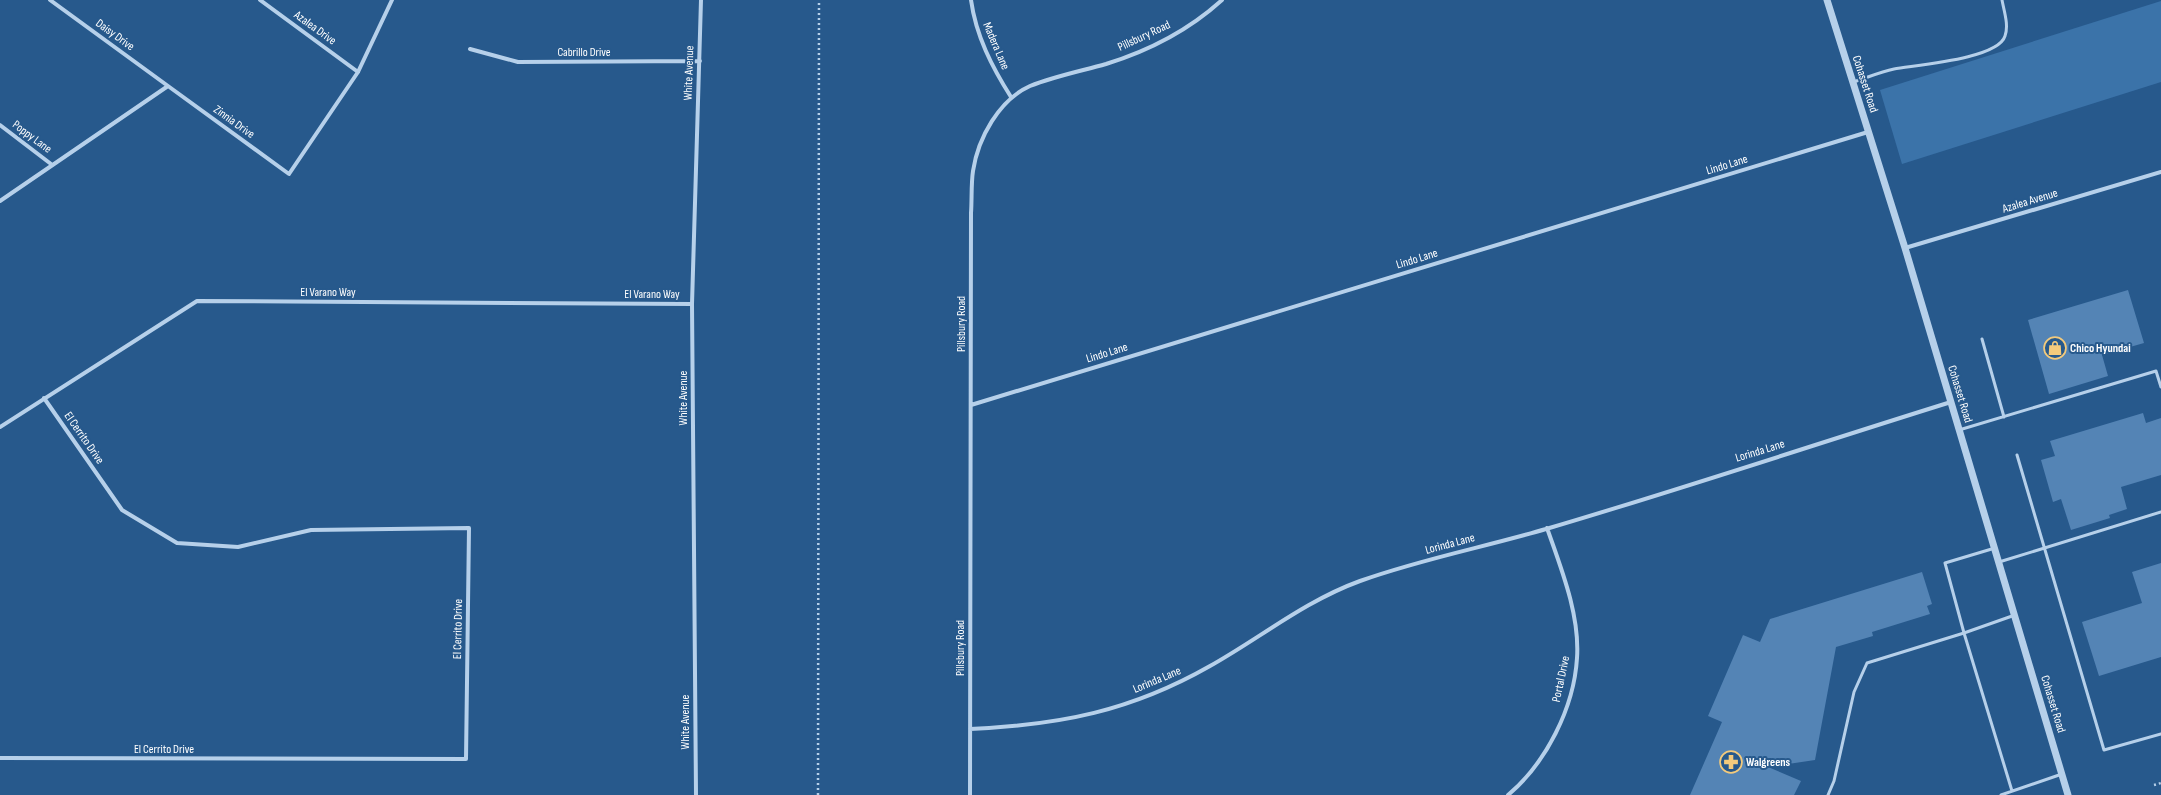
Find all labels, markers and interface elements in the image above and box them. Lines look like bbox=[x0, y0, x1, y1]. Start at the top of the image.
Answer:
street label: Azalea Drive bbox=[290, 7, 339, 48]
street label: Daisy Drive bbox=[93, 16, 138, 54]
street label: Pillsbury Road bbox=[1115, 17, 1173, 55]
street label: Madera Lane bbox=[979, 20, 1013, 72]
street label: Cabrillo Drive bbox=[557, 45, 611, 60]
street label: White Avenue bbox=[681, 45, 697, 101]
street label: Cohasset Road bbox=[1849, 53, 1881, 115]
street label: Zinnia Drive bbox=[210, 102, 258, 142]
street label: Poppy Lane bbox=[9, 117, 55, 157]
street label: Lindo Lane bbox=[1704, 152, 1750, 178]
street label: Azalea Avenue bbox=[2000, 185, 2060, 217]
street label: Lindo Lane bbox=[1394, 246, 1440, 272]
street label: El Varano Way bbox=[300, 285, 356, 300]
street label: El Varano Way bbox=[624, 287, 680, 302]
street label: Pillsbury Road bbox=[954, 296, 969, 352]
shop icon: Chico Hyundai bbox=[2042, 335, 2068, 361]
street label: Lindo Lane bbox=[1084, 340, 1130, 366]
place label: Chico Hyundai bbox=[2070, 341, 2131, 356]
street label: Cohasset Road bbox=[1944, 363, 1976, 425]
street label: White Avenue bbox=[676, 370, 691, 425]
street label: El Cerrito Drive bbox=[61, 409, 107, 467]
street label: Lorinda Lane bbox=[1734, 436, 1787, 466]
street label: Lorinda Lane bbox=[1424, 530, 1477, 558]
street label: El Cerrito Drive bbox=[450, 599, 466, 659]
street label: Pillsbury Road bbox=[953, 620, 968, 676]
street label: Portal Drive bbox=[1549, 654, 1573, 704]
street label: Lorinda Lane bbox=[1131, 663, 1183, 697]
street label: Cohasset Road bbox=[2037, 673, 2069, 735]
street label: White Avenue bbox=[678, 694, 693, 749]
street label: El Cerrito Drive bbox=[134, 742, 194, 757]
pharmacy icon: Walgreens bbox=[1718, 749, 1744, 775]
place label: Walgreens bbox=[1746, 755, 1791, 770]

